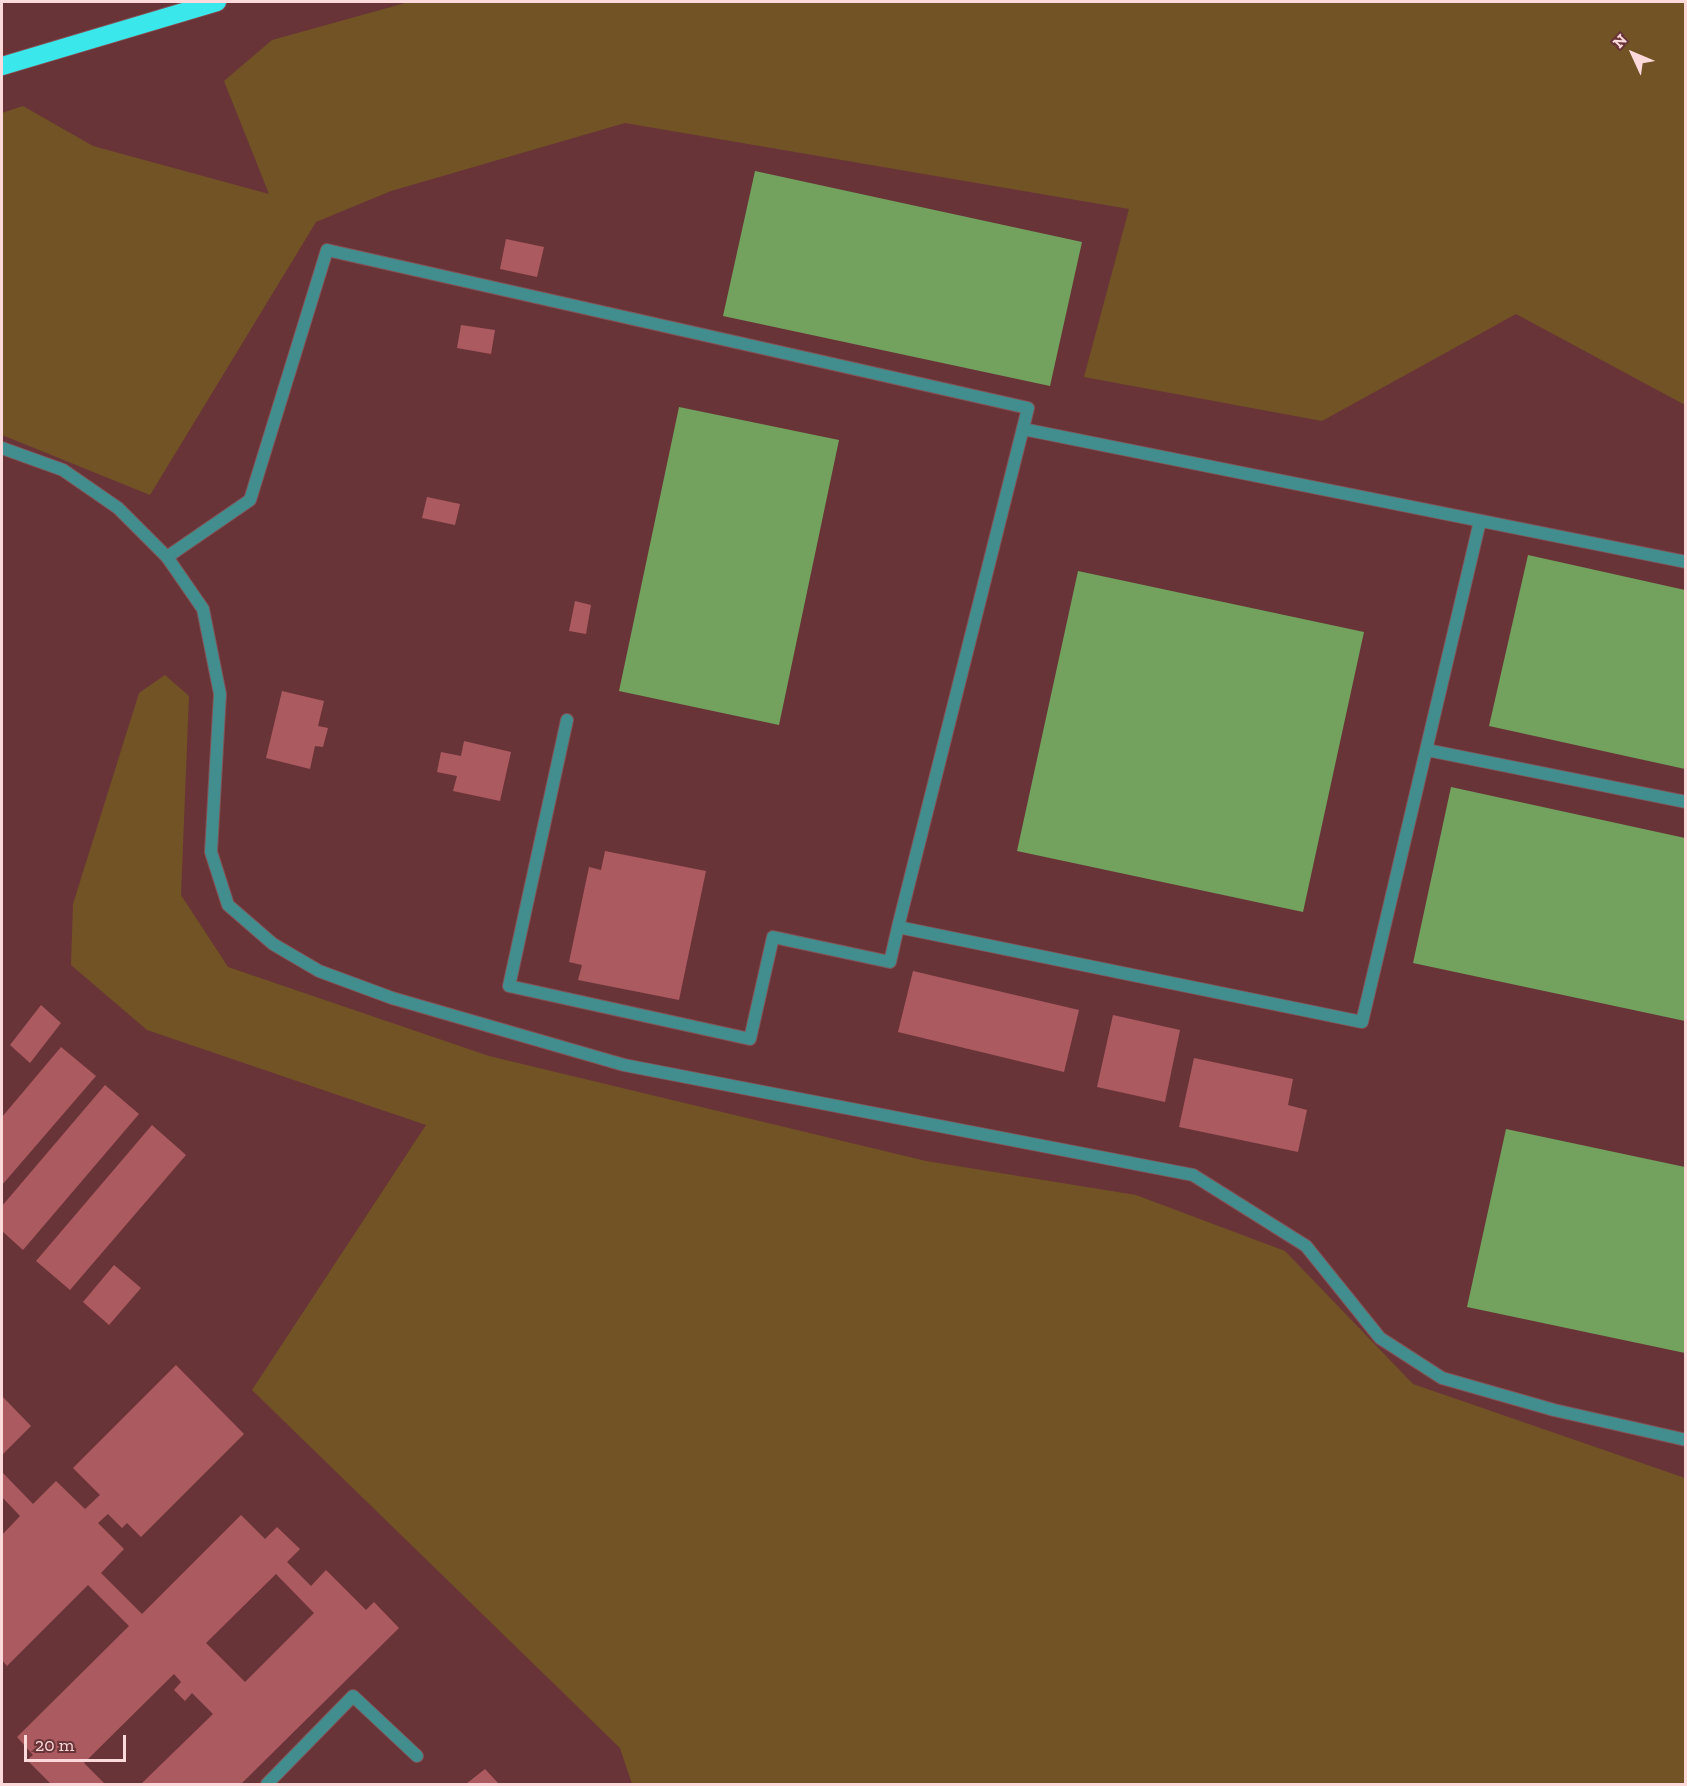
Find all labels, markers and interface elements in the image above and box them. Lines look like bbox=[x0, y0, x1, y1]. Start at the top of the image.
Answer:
north arrow bbox=[1603, 24, 1663, 84]
text: N bbox=[1609, 30, 1631, 52]
scale bar bbox=[27, 1723, 129, 1761]
text: 20 m bbox=[35, 1734, 74, 1756]

